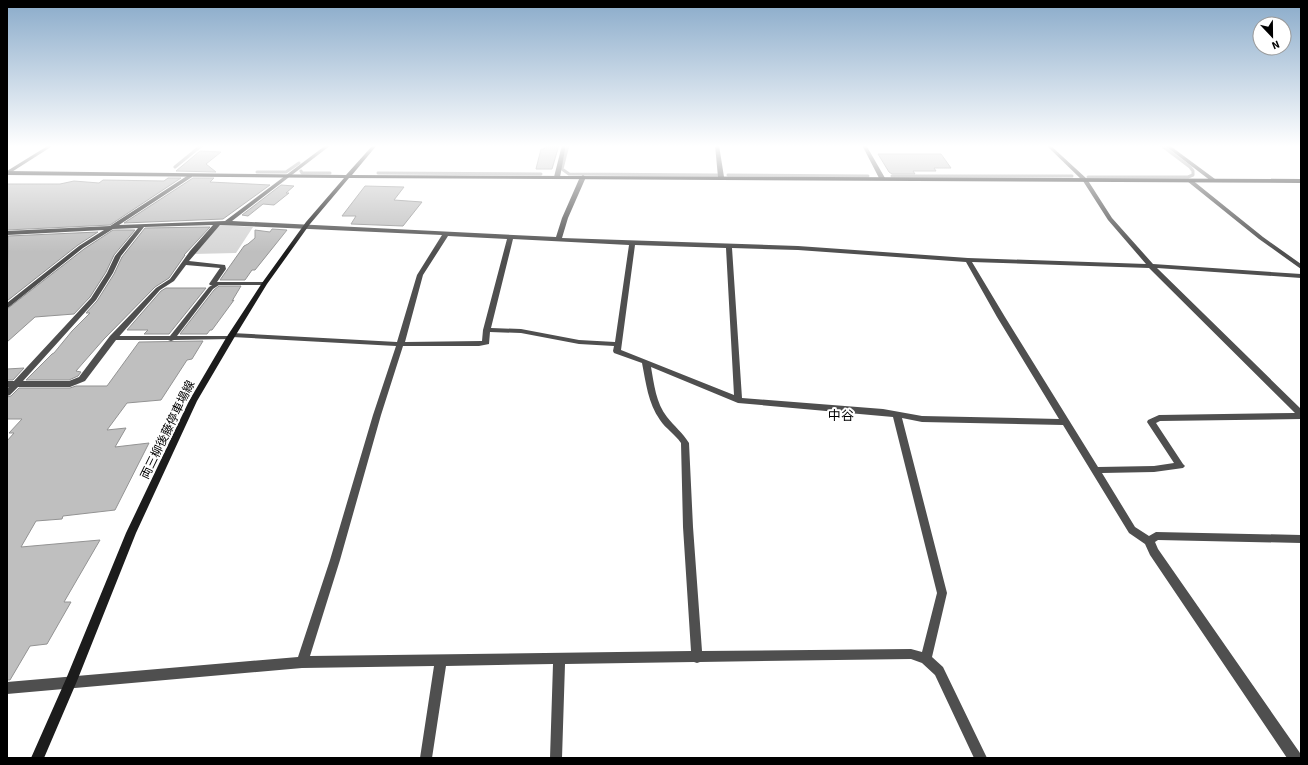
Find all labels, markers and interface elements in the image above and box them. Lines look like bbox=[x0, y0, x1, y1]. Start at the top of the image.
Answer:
north arrow bbox=[1252, 16, 1292, 56]
text: N bbox=[1269, 36, 1282, 53]
street label: 両三柳後藤停車場線 bbox=[137, 378, 199, 482]
district label: 中谷 bbox=[828, 407, 854, 425]

